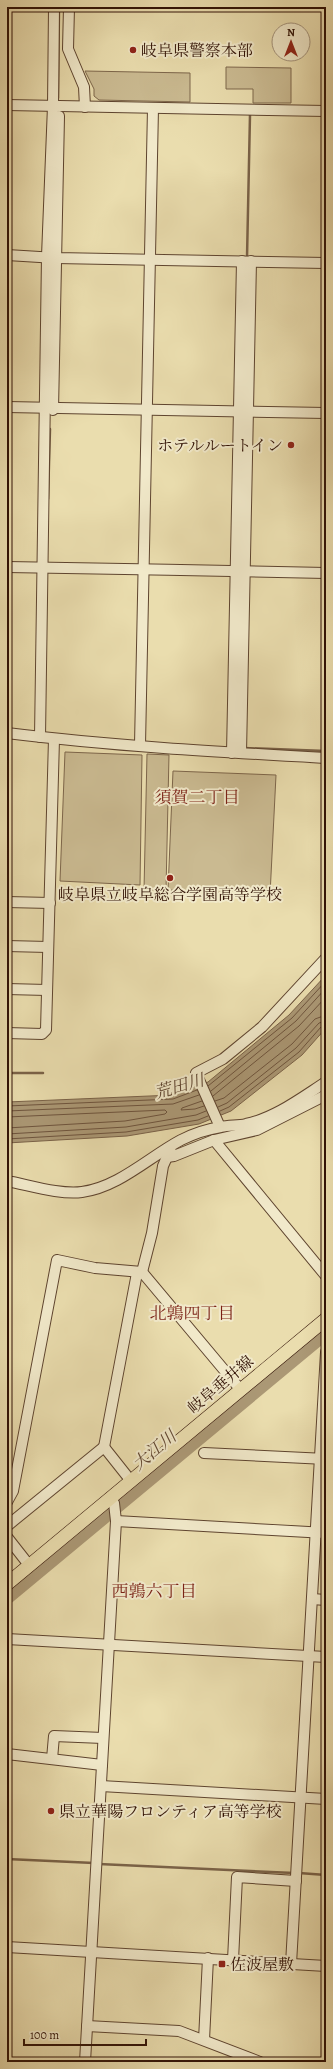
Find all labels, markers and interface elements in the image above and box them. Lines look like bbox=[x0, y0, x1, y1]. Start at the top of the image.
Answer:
north arrow bbox=[271, 22, 311, 62]
text: N bbox=[287, 25, 295, 40]
place label: 岐阜県警察本部 bbox=[141, 40, 253, 62]
marker: 岐阜県警察本部 bbox=[128, 45, 138, 55]
place label: ホテルルートイン bbox=[157, 435, 283, 457]
marker: ホテルルートイン bbox=[286, 440, 296, 450]
district label: 須賀二丁目 bbox=[155, 786, 240, 809]
marker: 岐阜県立岐阜総合学園高等学校 bbox=[165, 873, 175, 883]
place label: 岐阜県立岐阜総合学園高等学校 bbox=[58, 884, 282, 906]
water label: 荒田川 bbox=[151, 1068, 209, 1105]
district label: 北鶉四丁目 bbox=[150, 1302, 235, 1325]
street label: 岐阜垂井線 bbox=[183, 1351, 258, 1419]
water label: 大江川 bbox=[127, 1424, 183, 1476]
district label: 西鶉六丁目 bbox=[112, 1580, 197, 1603]
place label: 県立華陽フロンティア高等学校 bbox=[59, 1801, 282, 1823]
marker: 県立華陽フロンティア高等学校 bbox=[46, 1806, 56, 1816]
place label: 佐波屋敷 bbox=[230, 1954, 294, 1976]
marker: 佐波屋敷 bbox=[217, 1959, 227, 1969]
scale bar bbox=[24, 2021, 146, 2047]
text: 100 m bbox=[30, 2027, 59, 2043]

